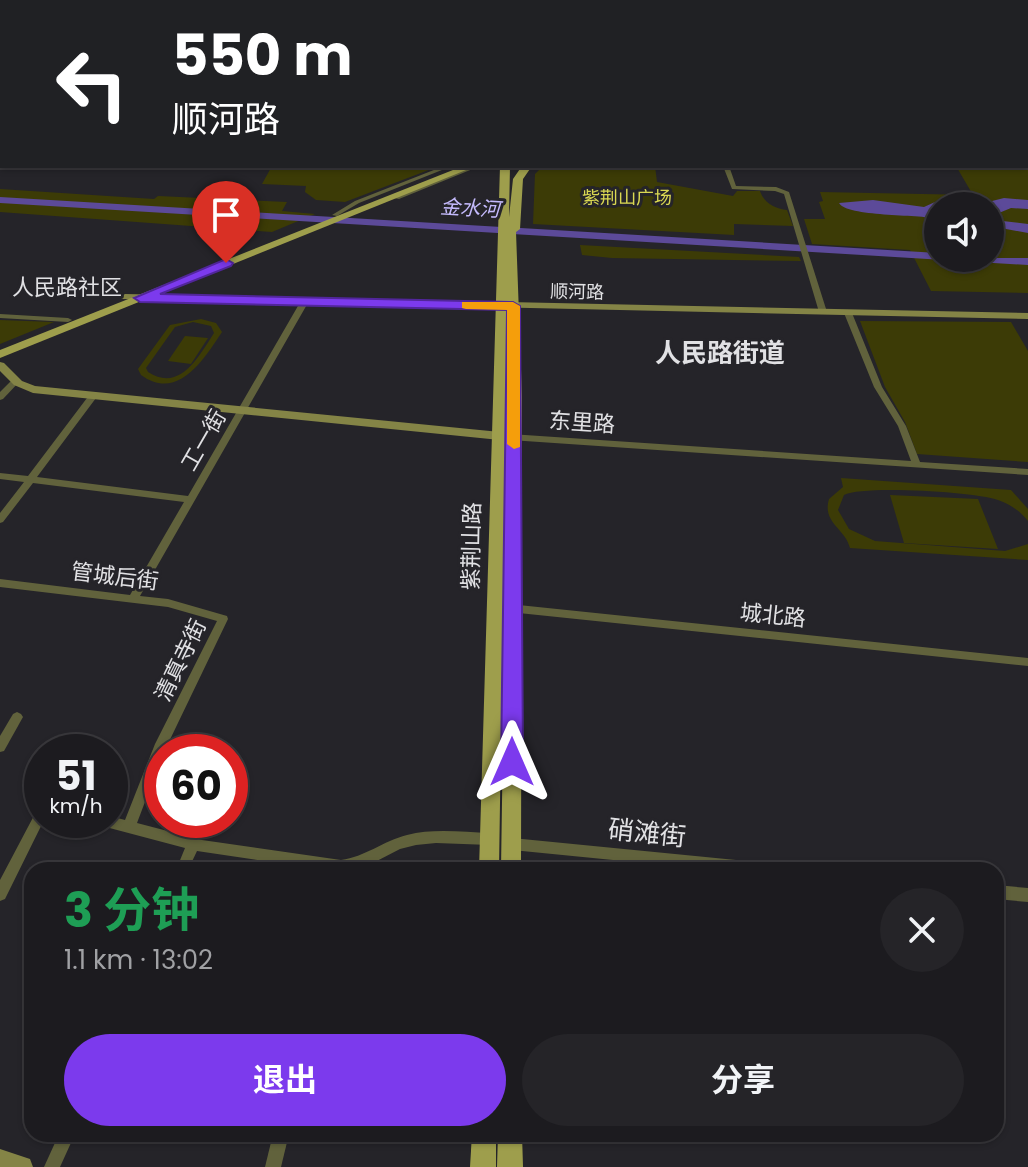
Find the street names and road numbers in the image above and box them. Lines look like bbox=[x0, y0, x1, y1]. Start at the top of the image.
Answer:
street label: 顺河路 bbox=[550, 279, 604, 304]
street label: 工一街 bbox=[174, 404, 233, 477]
street label: 东里路 bbox=[548, 405, 616, 440]
street label: 紫荆山路 bbox=[455, 502, 488, 590]
street label: 管城后街 bbox=[69, 556, 161, 597]
street label: 城北路 bbox=[739, 597, 807, 634]
street label: 清真寺街 bbox=[147, 614, 214, 707]
street label: 硝滩街 bbox=[606, 811, 688, 855]

